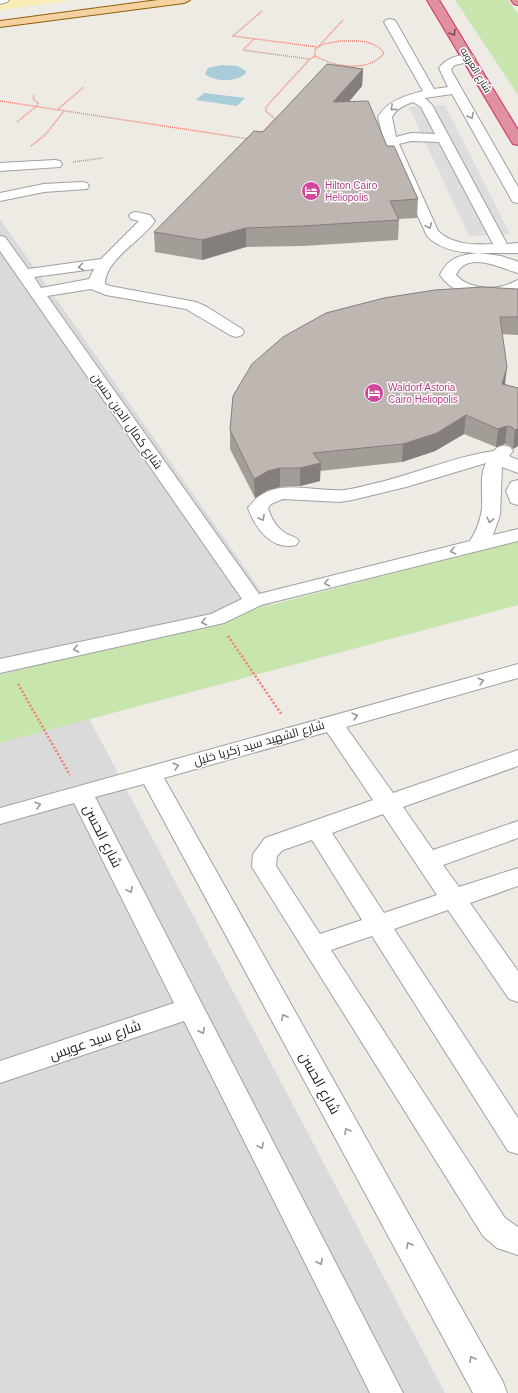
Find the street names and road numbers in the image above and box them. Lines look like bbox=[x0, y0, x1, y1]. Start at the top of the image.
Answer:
street label: شارع العروبه bbox=[457, 45, 494, 95]
street label: شارع كمال الدين حسين bbox=[88, 370, 165, 472]
street label: شارع الشهيد سيد زكريا خليل bbox=[192, 718, 326, 769]
street label: شارع الحسن bbox=[79, 802, 126, 871]
street label: شارع سيد عويس bbox=[47, 1017, 143, 1064]
street label: شارع الحسن bbox=[295, 1049, 344, 1117]

